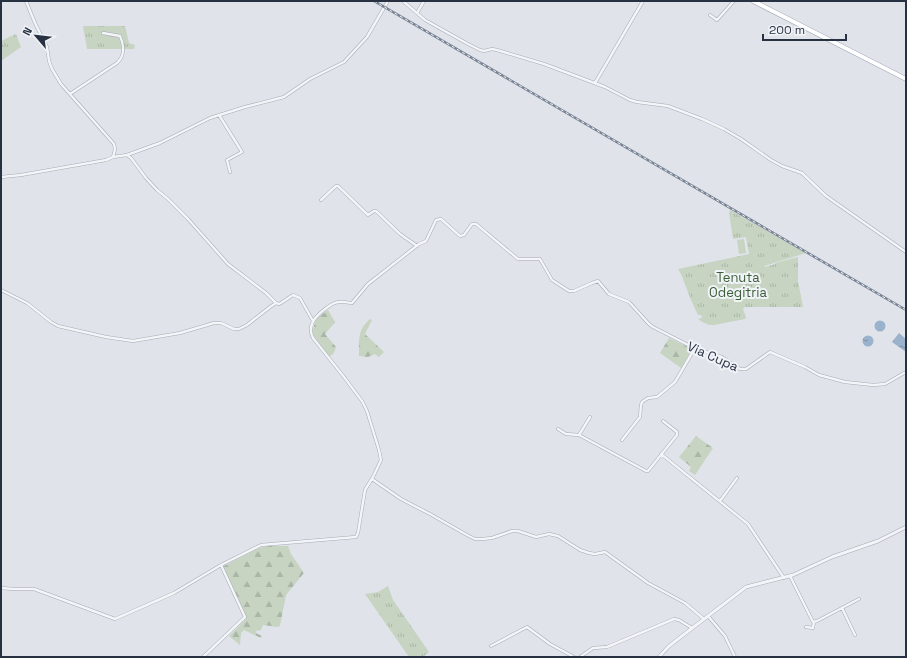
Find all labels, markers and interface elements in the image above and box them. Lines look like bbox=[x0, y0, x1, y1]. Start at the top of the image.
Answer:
north arrow bbox=[16, 16, 56, 56]
scale bar bbox=[763, 16, 846, 42]
text: 200 m bbox=[769, 22, 805, 38]
text: N bbox=[19, 25, 35, 38]
park label: Tenuta Odegitria bbox=[709, 269, 767, 301]
street label: Via Cupa bbox=[685, 338, 741, 375]

